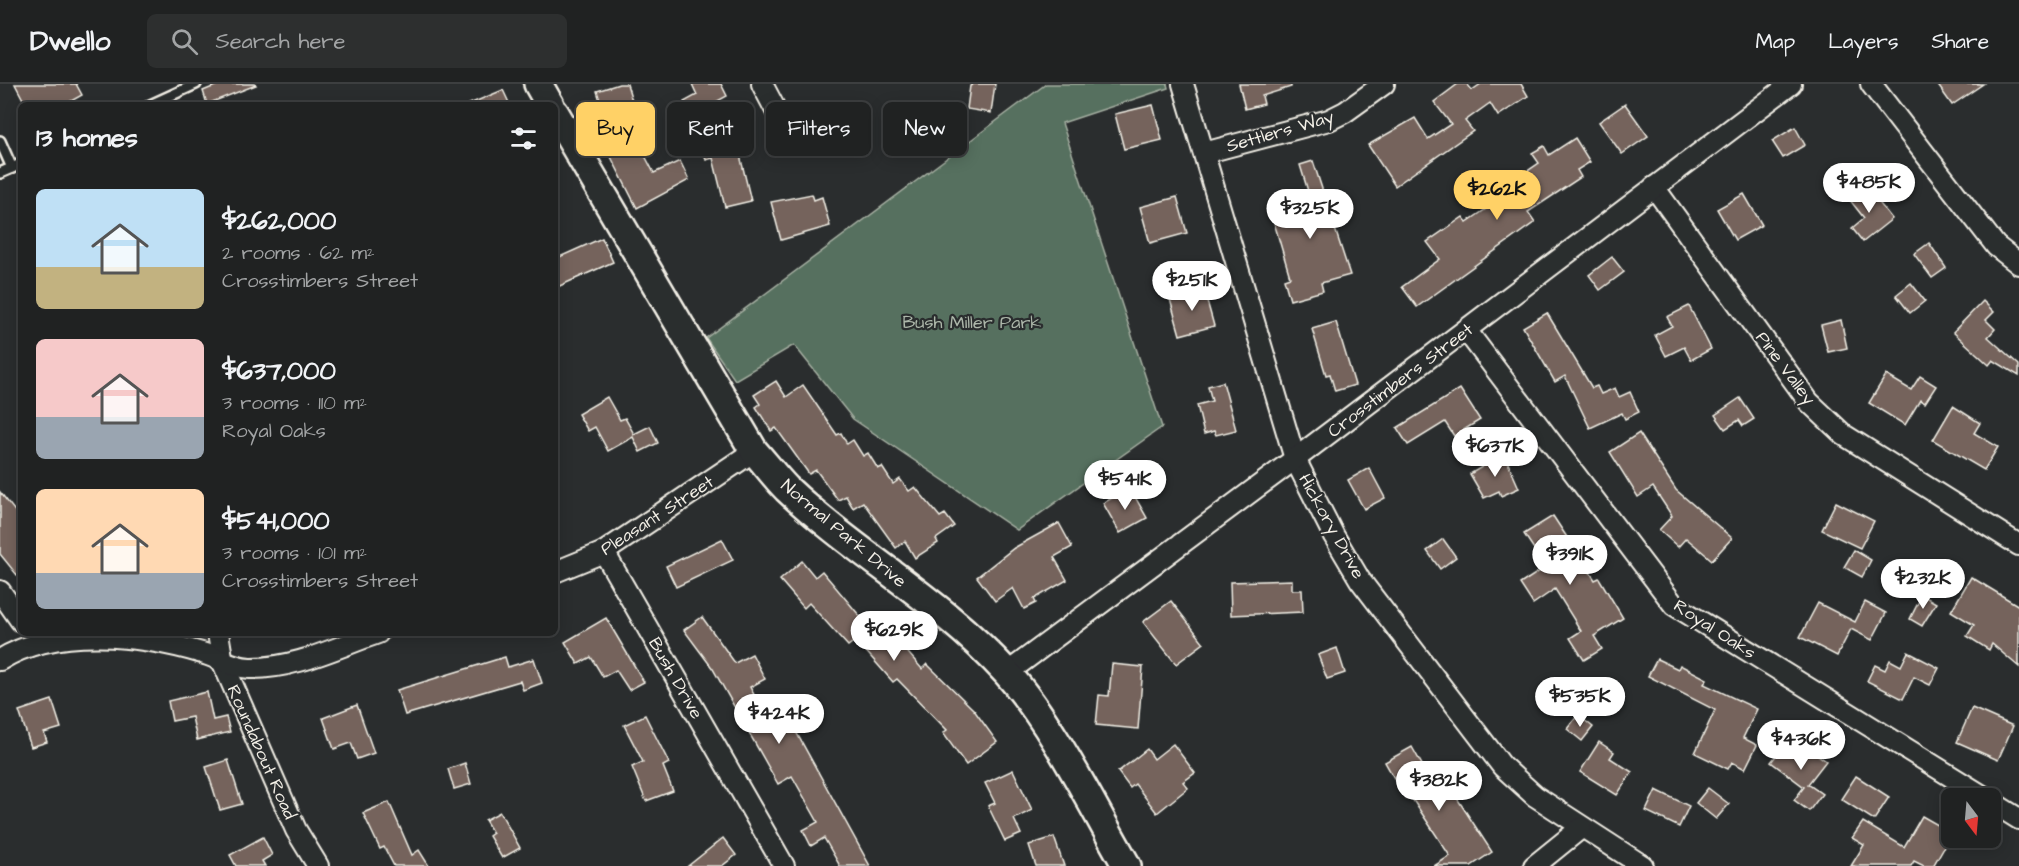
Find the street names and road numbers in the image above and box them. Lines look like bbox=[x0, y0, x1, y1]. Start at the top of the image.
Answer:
street label: Settlers Way bbox=[1224, 104, 1337, 160]
street label: Crosstimbers Street bbox=[1322, 317, 1479, 443]
street label: Pine Valley bbox=[1749, 326, 1821, 411]
street label: Pleasant Street bbox=[596, 469, 719, 561]
street label: Hickory Drive bbox=[1291, 469, 1371, 584]
street label: Normal Park Drive bbox=[776, 473, 912, 594]
street label: Royal Oaks bbox=[1668, 594, 1761, 666]
street label: Bush Drive bbox=[642, 633, 709, 724]
street label: Roundabout Road bbox=[221, 681, 302, 823]

